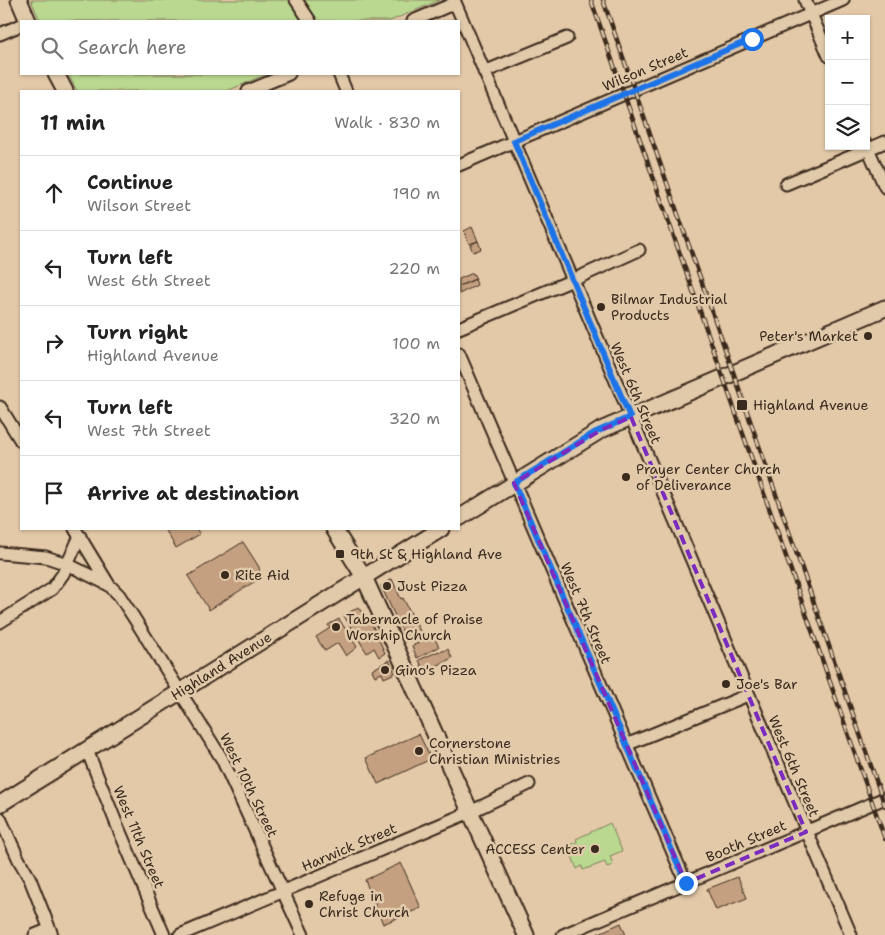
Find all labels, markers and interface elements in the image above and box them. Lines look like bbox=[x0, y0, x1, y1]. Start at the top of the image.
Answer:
map controls bbox=[825, 15, 870, 150]
button: + bbox=[825, 15, 870, 60]
search box bbox=[20, 20, 460, 75]
route start bbox=[741, 28, 764, 51]
icon: search bbox=[38, 34, 66, 62]
text: Search here bbox=[78, 35, 187, 60]
street label: Wilson Street bbox=[600, 43, 690, 95]
button: − bbox=[825, 60, 870, 105]
button: layers bbox=[825, 105, 870, 150]
text: 11 min bbox=[40, 109, 105, 137]
text: Walk · 830 m bbox=[334, 112, 440, 133]
text: Continue bbox=[87, 170, 173, 195]
icon: ahead bbox=[40, 179, 68, 207]
text: 190 m bbox=[393, 183, 440, 204]
text: Wilson Street bbox=[87, 195, 191, 216]
text: Turn left bbox=[87, 245, 173, 270]
icon: left bbox=[40, 254, 68, 282]
text: 220 m bbox=[388, 258, 440, 279]
text: West 6th Street bbox=[87, 270, 211, 291]
place label: Bilmar Industrial Products bbox=[611, 290, 728, 324]
marker: Bilmar Industrial Products bbox=[595, 301, 607, 313]
text: Turn right bbox=[87, 320, 188, 345]
place label: Peter's Market bbox=[759, 327, 858, 345]
icon: right bbox=[40, 329, 68, 357]
marker: Peter's Market bbox=[862, 330, 874, 342]
text: 100 m bbox=[392, 333, 440, 354]
street label: West 6th Street bbox=[607, 340, 665, 446]
text: Highland Avenue bbox=[87, 345, 219, 366]
text: Turn left bbox=[87, 395, 173, 420]
place label: Highland Avenue bbox=[753, 396, 869, 414]
marker: Highland Avenue bbox=[735, 398, 749, 412]
icon: left bbox=[40, 404, 68, 432]
text: 320 m bbox=[389, 408, 440, 429]
text: West 7th Street bbox=[87, 420, 211, 441]
place label: Prayer Center Church of Deliverance bbox=[636, 460, 781, 494]
marker: Prayer Center Church of Deliverance bbox=[620, 471, 632, 483]
icon: arrive bbox=[40, 479, 68, 507]
text: Arrive at destination bbox=[87, 481, 299, 506]
place label: 9th St & Highland Ave bbox=[350, 545, 502, 563]
marker: 9th St & Highland Ave bbox=[334, 548, 346, 560]
street label: West 7th Street bbox=[557, 560, 615, 666]
place label: Rite Aid bbox=[235, 566, 290, 584]
marker: Rite Aid bbox=[219, 569, 231, 581]
place label: Just Pizza bbox=[397, 577, 467, 595]
marker: Just Pizza bbox=[381, 580, 393, 592]
place label: Tabernacle of Praise Worship Church bbox=[346, 610, 483, 644]
marker: Tabernacle of Praise Worship Church bbox=[330, 621, 342, 633]
street label: Highland Avenue bbox=[167, 628, 275, 704]
place label: Gino's Pizza bbox=[395, 661, 477, 679]
marker: Gino's Pizza bbox=[379, 664, 391, 676]
place label: Joe's Bar bbox=[736, 675, 798, 693]
marker: Joe's Bar bbox=[720, 678, 732, 690]
street label: West 6th Street bbox=[765, 713, 823, 819]
street label: West 10th Street bbox=[216, 730, 282, 840]
place label: Cornerstone Christian Ministries bbox=[429, 734, 560, 768]
marker: Cornerstone Christian Ministries bbox=[413, 745, 425, 757]
street label: West 11th Street bbox=[109, 783, 169, 891]
street label: Booth Street bbox=[703, 816, 789, 866]
street label: Harwick Street bbox=[299, 819, 399, 875]
place label: ACCESS Center bbox=[485, 840, 585, 858]
marker: ACCESS Center bbox=[589, 843, 601, 855]
route end bbox=[675, 872, 698, 895]
place label: Refuge in Christ Church bbox=[319, 887, 410, 921]
marker: Refuge in Christ Church bbox=[303, 898, 315, 910]

